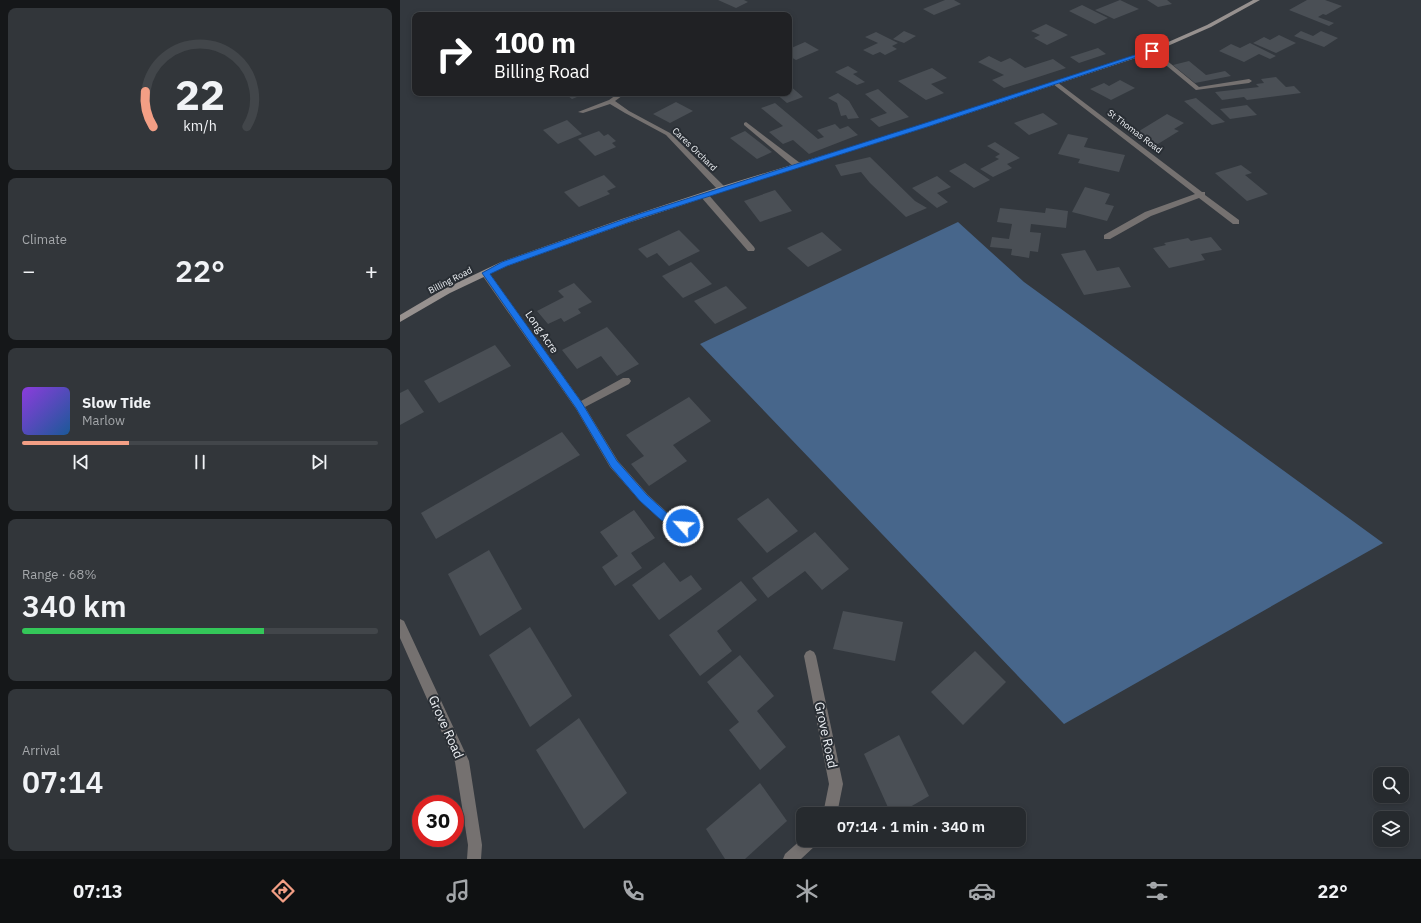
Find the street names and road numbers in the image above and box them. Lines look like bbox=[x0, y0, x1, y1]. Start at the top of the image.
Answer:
street label: St Thomas Road bbox=[1105, 107, 1165, 155]
street label: Cares Orchard bbox=[670, 125, 720, 173]
street label: Billing Road bbox=[426, 264, 474, 296]
street label: Long Acre bbox=[522, 308, 562, 356]
street label: Grove Road bbox=[425, 693, 467, 761]
street label: Grove Road bbox=[811, 700, 841, 770]

